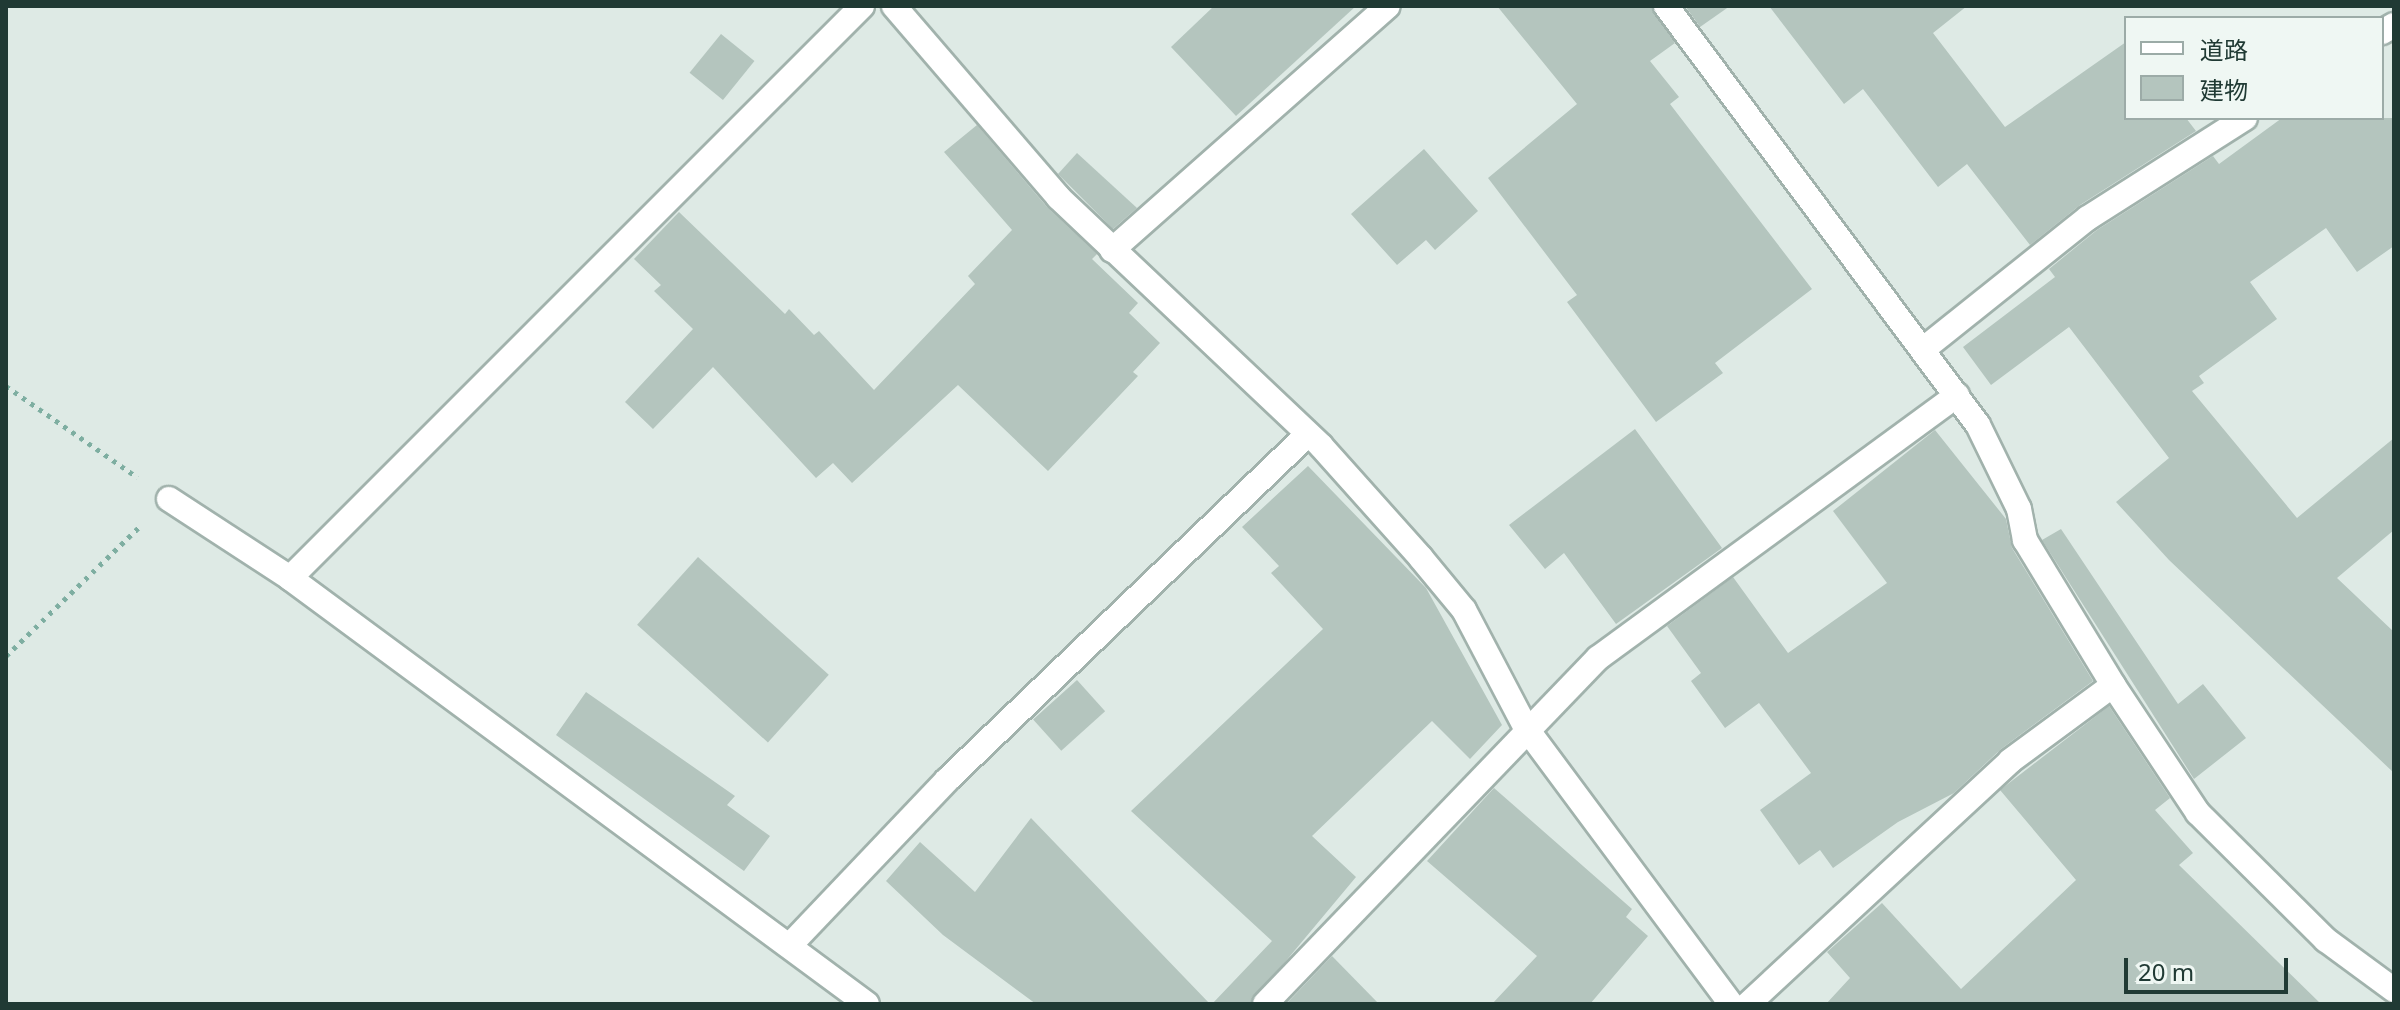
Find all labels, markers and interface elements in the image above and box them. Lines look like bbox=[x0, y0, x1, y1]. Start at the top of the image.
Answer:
legend bbox=[2124, 16, 2384, 120]
text: 道路 bbox=[2200, 33, 2248, 66]
text: 建物 bbox=[2200, 73, 2248, 106]
scale bar bbox=[2128, 942, 2292, 992]
text: 20 m bbox=[2138, 955, 2194, 988]

